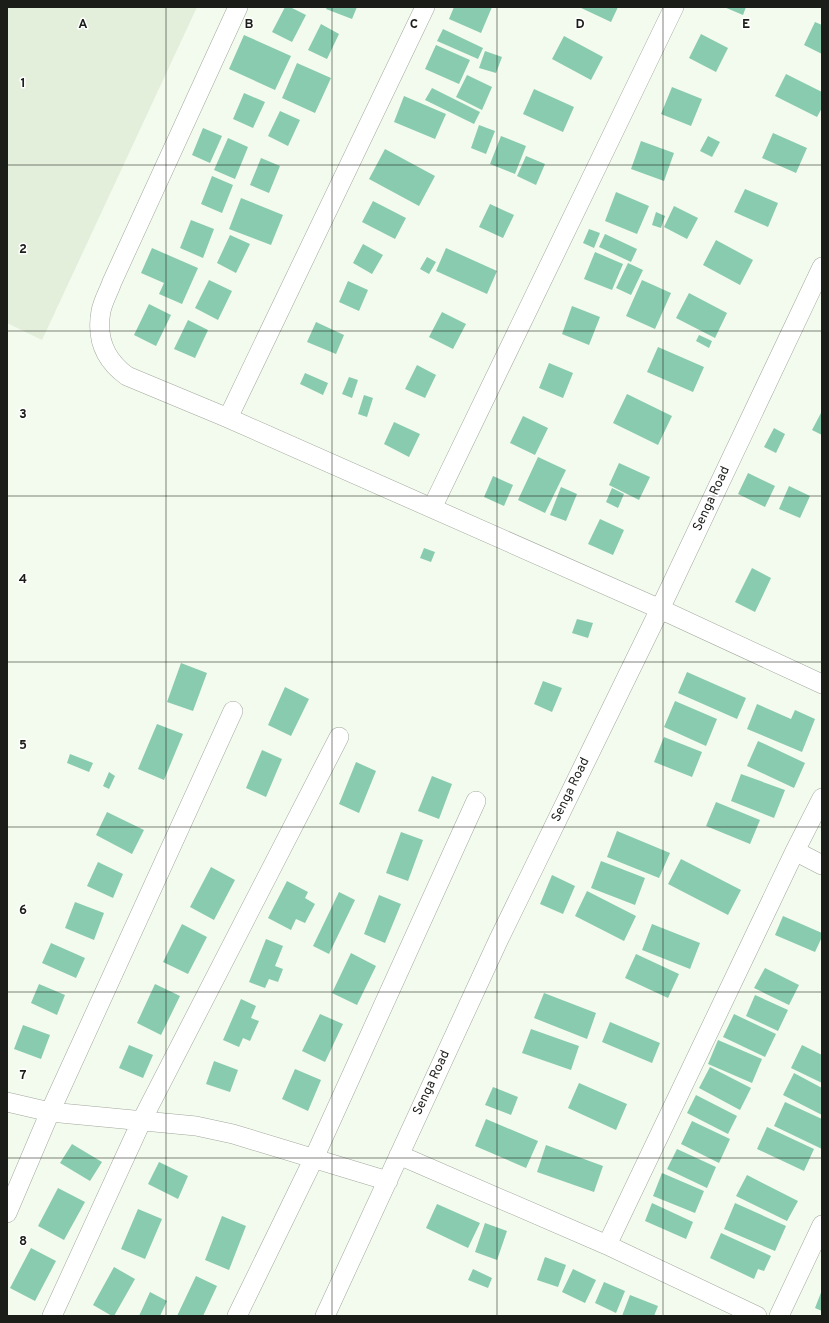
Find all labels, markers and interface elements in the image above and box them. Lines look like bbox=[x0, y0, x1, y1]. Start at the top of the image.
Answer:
text: A bbox=[78, 17, 88, 33]
text: B bbox=[245, 17, 254, 33]
text: C bbox=[410, 17, 418, 33]
text: D bbox=[575, 17, 585, 33]
text: E bbox=[742, 17, 750, 33]
text: 1 bbox=[20, 76, 26, 92]
text: 2 bbox=[19, 242, 27, 258]
text: 3 bbox=[19, 407, 27, 423]
street label: Senga Road bbox=[690, 464, 734, 534]
text: 4 bbox=[19, 572, 27, 588]
text: 5 bbox=[19, 738, 27, 754]
street label: Senga Road bbox=[549, 755, 593, 825]
text: 6 bbox=[19, 903, 27, 919]
street label: Senga Road bbox=[410, 1048, 454, 1118]
text: 7 bbox=[20, 1068, 27, 1084]
text: 8 bbox=[19, 1234, 27, 1250]

